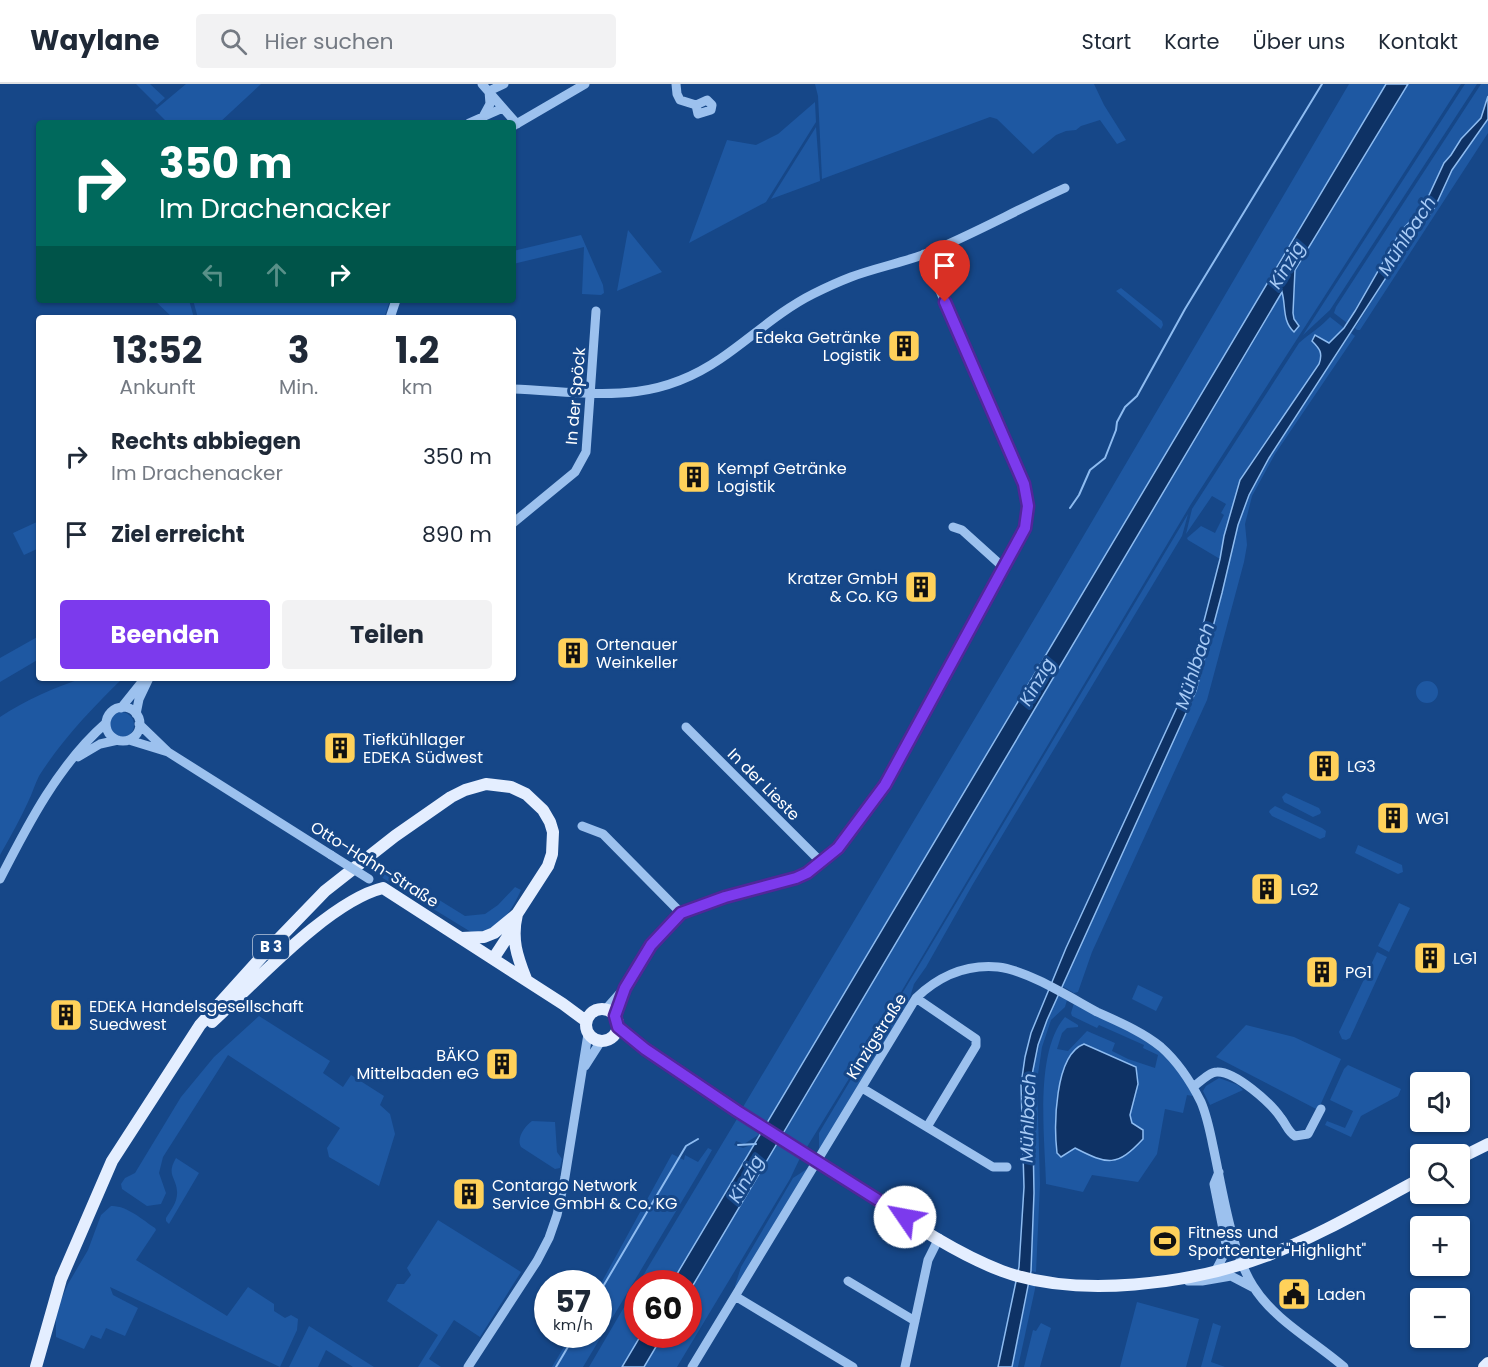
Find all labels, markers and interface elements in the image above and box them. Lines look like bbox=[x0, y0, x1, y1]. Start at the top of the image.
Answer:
search box bbox=[196, 14, 616, 68]
text: Waylane bbox=[30, 21, 160, 60]
icon: search bbox=[217, 25, 250, 58]
text: Hier suchen bbox=[265, 26, 394, 57]
text: Start bbox=[1082, 27, 1131, 56]
text: Karte bbox=[1164, 27, 1220, 56]
text: Über uns bbox=[1253, 27, 1345, 56]
text: Kontakt bbox=[1378, 27, 1458, 56]
text: 350 m bbox=[159, 134, 292, 193]
icon: right bbox=[60, 144, 138, 222]
text: Im Drachenacker bbox=[159, 190, 391, 227]
water label: Mühlbach bbox=[1372, 191, 1442, 280]
water label: Kinzig bbox=[1263, 236, 1311, 293]
pin bbox=[919, 240, 970, 302]
icon: arrive bbox=[928, 249, 961, 282]
icon: left bbox=[197, 258, 230, 291]
icon: ahead bbox=[260, 258, 293, 291]
icon: right bbox=[323, 258, 356, 291]
text: 13:52 bbox=[113, 325, 202, 376]
text: 3 bbox=[288, 325, 309, 376]
text: 1.2 bbox=[395, 325, 439, 376]
place label: Edeka Getränke Logistik bbox=[755, 326, 882, 367]
building icon: Edeka Getränke Logistik bbox=[886, 328, 922, 364]
street label: In der Spöck bbox=[560, 346, 591, 446]
text: Ankunft bbox=[119, 373, 196, 401]
text: Min. bbox=[279, 373, 318, 401]
text: km bbox=[402, 373, 433, 401]
text: Rechts abbiegen bbox=[111, 426, 301, 457]
icon: right bbox=[60, 440, 93, 473]
text: 350 m bbox=[423, 441, 492, 472]
place label: Kempf Getränke Logistik bbox=[717, 457, 847, 498]
text: Im Drachenacker bbox=[111, 459, 283, 487]
building icon: Kempf Getränke Logistik bbox=[676, 459, 712, 495]
icon: arrive bbox=[60, 518, 93, 551]
text: Ziel erreicht bbox=[111, 519, 245, 550]
text: 890 m bbox=[422, 519, 492, 550]
place label: Kratzer GmbH & Co. KG bbox=[788, 567, 898, 608]
building icon: Kratzer GmbH & Co. KG bbox=[903, 569, 939, 605]
button: Beenden bbox=[60, 600, 270, 669]
button: Teilen bbox=[282, 600, 492, 669]
water label: Mühlbach bbox=[1169, 619, 1220, 712]
place label: Ortenauer Weinkeller bbox=[596, 633, 678, 674]
building icon: Ortenauer Weinkeller bbox=[555, 635, 591, 671]
water label: Kinzig bbox=[1013, 653, 1060, 710]
place label: Tiefkühllager EDEKA Südwest bbox=[363, 728, 483, 769]
building icon: Tiefkühllager EDEKA Südwest bbox=[322, 730, 358, 766]
street label: In der Lieste bbox=[722, 743, 805, 826]
building icon: LG3 bbox=[1306, 748, 1342, 784]
place label: LG3 bbox=[1347, 755, 1376, 778]
building icon: WG1 bbox=[1375, 800, 1411, 836]
place label: WG1 bbox=[1416, 807, 1449, 830]
street label: Otto-Hahn-Straße bbox=[306, 816, 443, 913]
building icon: LG2 bbox=[1249, 871, 1285, 907]
place label: LG2 bbox=[1290, 878, 1319, 901]
road number: B 3 bbox=[253, 935, 289, 959]
building icon: LG1 bbox=[1412, 940, 1448, 976]
place label: LG1 bbox=[1453, 947, 1477, 970]
building icon: PG1 bbox=[1304, 954, 1340, 990]
place label: PG1 bbox=[1345, 961, 1372, 984]
street label: Kinzigstraße bbox=[841, 989, 912, 1084]
place label: EDEKA Handelsgesellschaft Suedwest bbox=[89, 995, 304, 1036]
building icon: EDEKA Handelsgesellschaft Suedwest bbox=[48, 997, 84, 1033]
place label: BÄKO Mittelbaden eG bbox=[357, 1044, 479, 1085]
building icon: BÄKO Mittelbaden eG bbox=[484, 1046, 520, 1082]
map controls bbox=[1410, 1072, 1470, 1348]
button: sound bbox=[1410, 1072, 1470, 1132]
water label: Mühlbach bbox=[1013, 1073, 1042, 1163]
button: search bbox=[1410, 1144, 1470, 1204]
water label: Kinzig bbox=[722, 1150, 769, 1207]
place label: Contargo Network Service GmbH & Co. KG bbox=[492, 1174, 678, 1215]
building icon: Contargo Network Service GmbH & Co. KG bbox=[451, 1176, 487, 1212]
position arrow bbox=[873, 1185, 937, 1249]
button: + bbox=[1410, 1216, 1470, 1276]
place label: Fitness und Sportcenter "Highlight" bbox=[1188, 1221, 1367, 1262]
sports icon: Fitness und Sportcenter "Highlight" bbox=[1147, 1223, 1183, 1259]
speed limit sign: 60 bbox=[624, 1270, 702, 1348]
public building icon: Laden bbox=[1276, 1276, 1312, 1312]
text: 57 bbox=[555, 1280, 591, 1323]
place label: Laden bbox=[1317, 1283, 1366, 1306]
button: − bbox=[1410, 1288, 1470, 1348]
text: km/h bbox=[553, 1314, 593, 1335]

